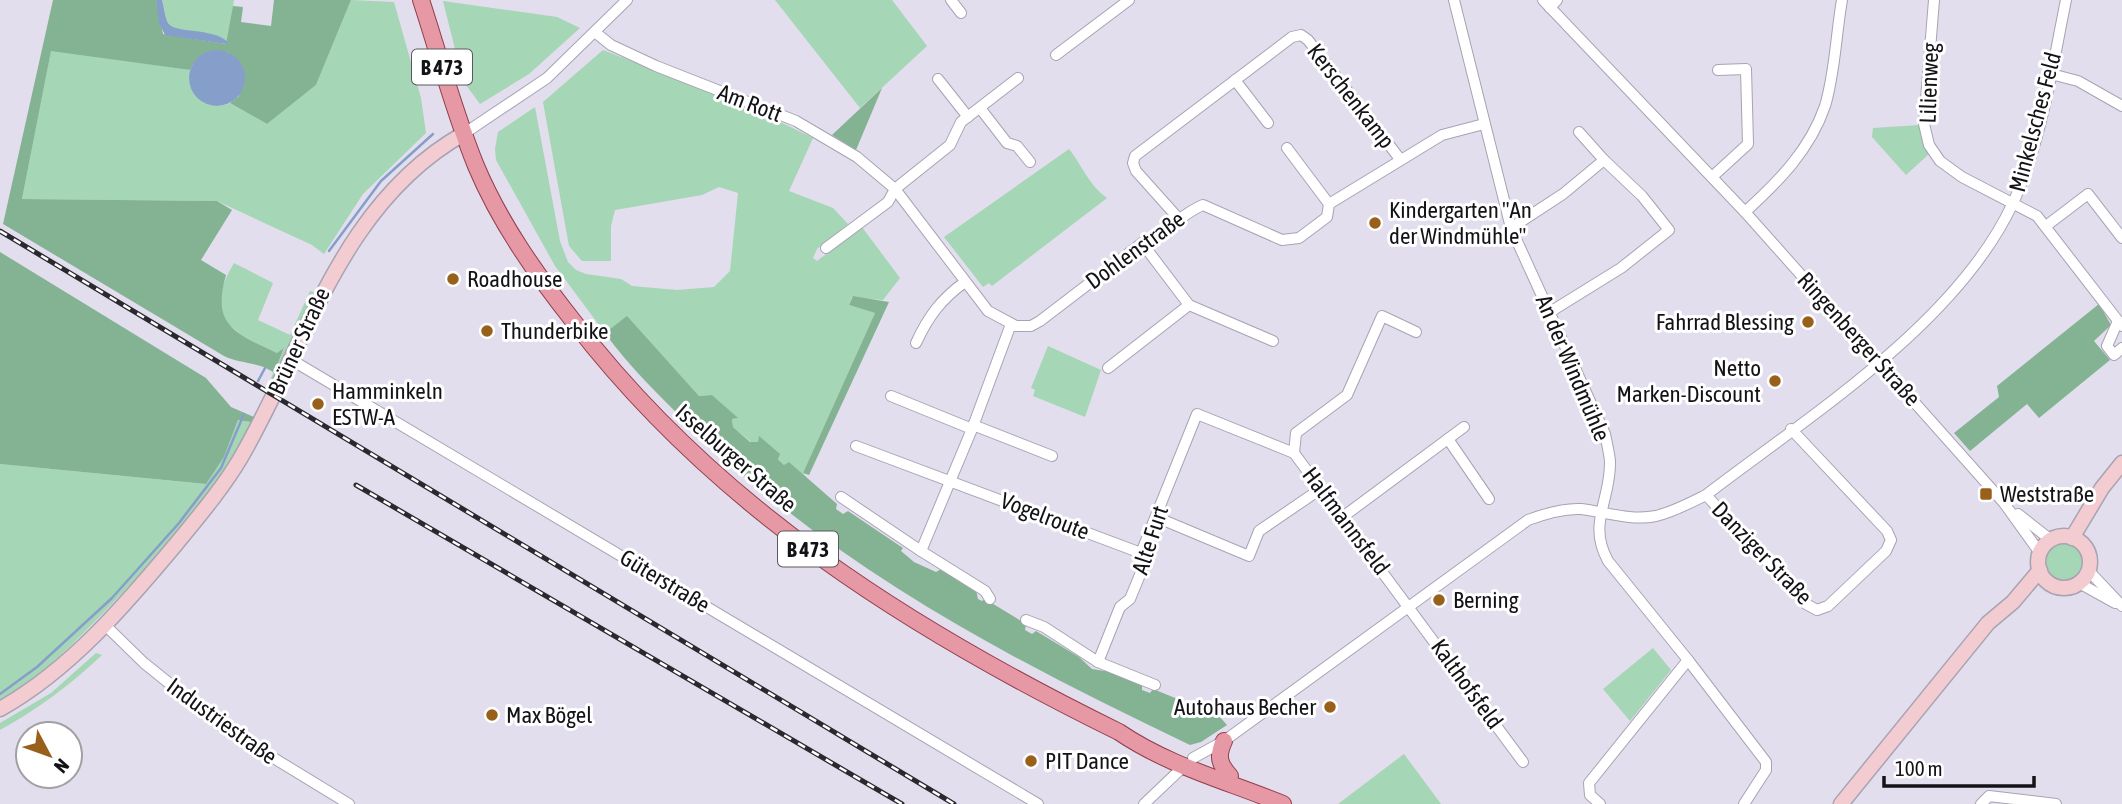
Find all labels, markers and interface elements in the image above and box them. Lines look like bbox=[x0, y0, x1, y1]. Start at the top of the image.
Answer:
street label: Kerschenkamp bbox=[1302, 38, 1400, 154]
street label: Lilienweg bbox=[1915, 42, 1943, 124]
street label: Minkelsches Feld bbox=[2004, 49, 2066, 195]
road number: B 473 bbox=[412, 50, 472, 84]
street label: Am Rott bbox=[714, 79, 786, 127]
place label: Kindergarten "An der Windmühle" bbox=[1389, 197, 1532, 249]
street label: Dohlenstraße bbox=[1081, 206, 1189, 294]
marker: Kindergarten "An der Windmühle" bbox=[1367, 215, 1383, 231]
place label: Roadhouse bbox=[467, 266, 563, 292]
street label: Ringenberger Straße bbox=[1792, 267, 1926, 411]
marker: Roadhouse bbox=[445, 271, 461, 287]
street label: Brüner Straße bbox=[263, 283, 335, 399]
street label: An der Windmühle bbox=[1531, 291, 1615, 445]
place label: Fahrrad Blessing bbox=[1656, 309, 1794, 335]
marker: Fahrrad Blessing bbox=[1800, 314, 1816, 330]
place label: Thunderbike bbox=[501, 318, 608, 344]
marker: Thunderbike bbox=[479, 323, 495, 339]
place label: Netto Marken-Discount bbox=[1617, 355, 1761, 407]
marker: Netto Marken-Discount bbox=[1767, 373, 1783, 389]
place label: Hamminkeln ESTW-A bbox=[332, 378, 443, 430]
marker: Hamminkeln ESTW-A bbox=[310, 396, 326, 412]
street label: Isselburger Straße bbox=[670, 399, 802, 517]
street label: Halfmannsfeld bbox=[1297, 462, 1395, 580]
place label: Weststraße bbox=[2000, 481, 2094, 507]
marker: Weststraße bbox=[1978, 486, 1994, 502]
street label: Vogelroute bbox=[997, 487, 1093, 545]
street label: Danziger Straße bbox=[1707, 496, 1817, 610]
street label: Alte Furt bbox=[1127, 502, 1173, 578]
road number: B 473 bbox=[778, 532, 838, 566]
street label: Güterstraße bbox=[615, 544, 715, 618]
place label: Berning bbox=[1453, 587, 1519, 613]
marker: Berning bbox=[1431, 592, 1447, 608]
street label: Kalthofsfeld bbox=[1426, 634, 1508, 734]
street label: Industriestraße bbox=[162, 672, 282, 770]
place label: Autohaus Becher bbox=[1174, 694, 1317, 720]
marker: Autohaus Becher bbox=[1322, 699, 1338, 715]
place label: Max Bögel bbox=[506, 702, 592, 728]
marker: Max Bögel bbox=[484, 707, 500, 723]
north arrow bbox=[14, 720, 84, 790]
scale bar bbox=[1884, 744, 2035, 788]
place label: PIT Dance bbox=[1045, 748, 1129, 774]
marker: PIT Dance bbox=[1023, 753, 1039, 769]
text: N bbox=[50, 755, 74, 778]
text: 100 m bbox=[1895, 756, 1943, 780]

